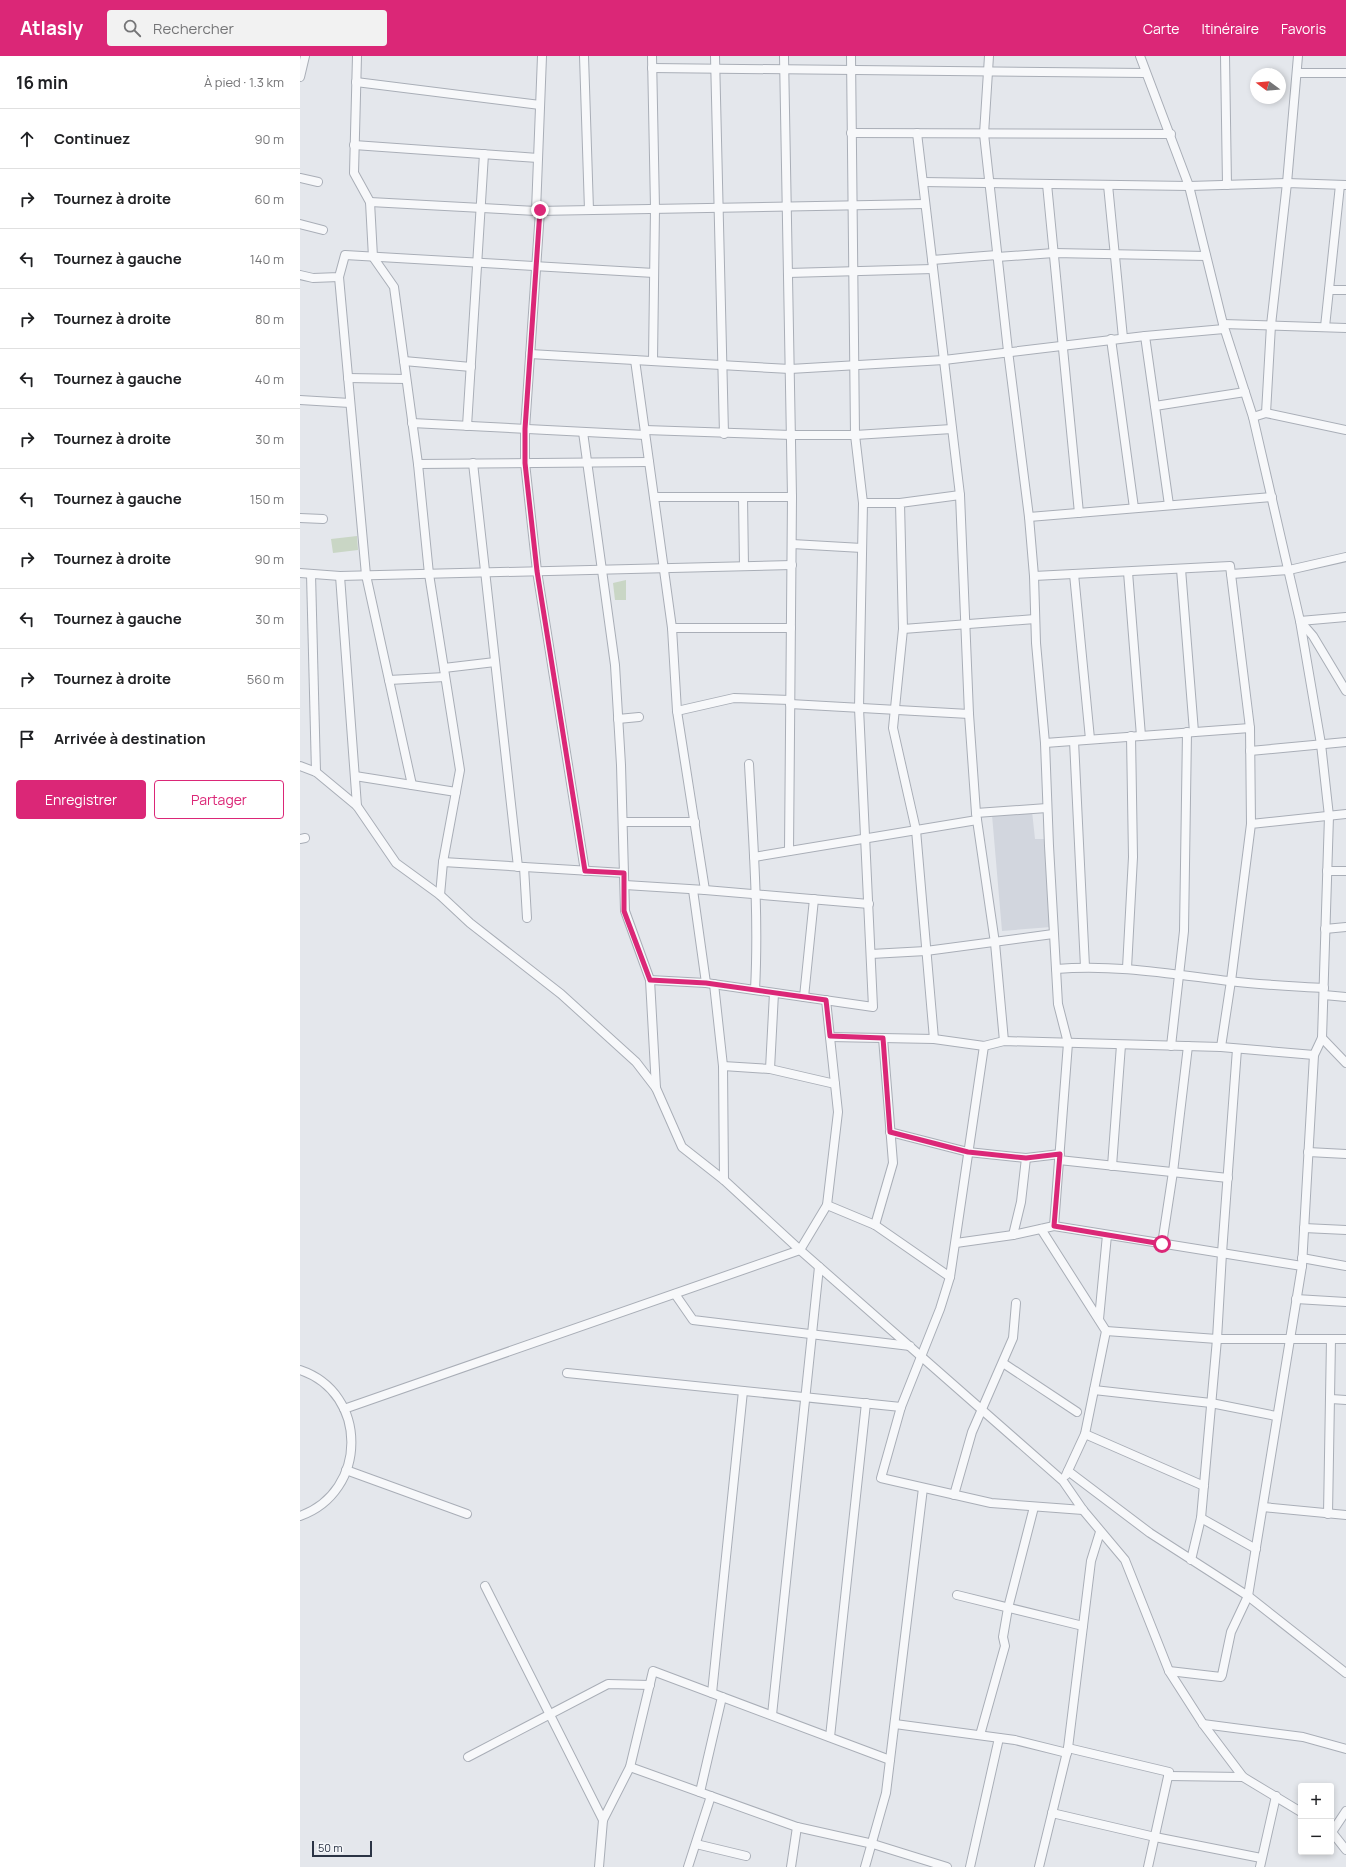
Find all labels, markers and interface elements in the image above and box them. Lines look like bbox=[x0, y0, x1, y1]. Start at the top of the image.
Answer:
search box bbox=[107, 10, 387, 46]
text: Atlasly bbox=[20, 15, 83, 41]
icon: search bbox=[121, 17, 143, 39]
text: Rechercher bbox=[153, 18, 234, 39]
text: Carte bbox=[1143, 19, 1179, 38]
text: Itinéraire bbox=[1201, 19, 1259, 38]
text: Favoris bbox=[1281, 19, 1326, 38]
north arrow bbox=[1250, 68, 1286, 104]
text: 16 min bbox=[16, 71, 68, 94]
text: À pied · 1.3 km bbox=[204, 73, 284, 91]
icon: ahead bbox=[16, 128, 38, 150]
text: Continuez bbox=[54, 128, 130, 149]
text: 90 m bbox=[254, 130, 284, 148]
icon: right bbox=[16, 188, 38, 210]
text: Tournez à droite bbox=[54, 188, 171, 209]
text: 60 m bbox=[254, 190, 284, 208]
route end bbox=[531, 201, 549, 219]
icon: left bbox=[16, 248, 38, 270]
text: Tournez à gauche bbox=[54, 248, 182, 269]
text: 140 m bbox=[250, 250, 284, 268]
icon: right bbox=[16, 308, 38, 330]
text: Tournez à droite bbox=[54, 308, 171, 329]
text: 80 m bbox=[255, 310, 284, 328]
icon: left bbox=[16, 368, 38, 390]
text: Tournez à gauche bbox=[54, 368, 182, 389]
text: 40 m bbox=[255, 370, 284, 388]
icon: right bbox=[16, 428, 38, 450]
text: Tournez à droite bbox=[54, 428, 171, 449]
text: 30 m bbox=[255, 430, 284, 448]
icon: left bbox=[16, 488, 38, 510]
text: Tournez à gauche bbox=[54, 488, 182, 509]
text: 150 m bbox=[250, 490, 284, 508]
icon: right bbox=[16, 548, 38, 570]
text: Tournez à droite bbox=[54, 548, 171, 569]
text: 90 m bbox=[254, 550, 284, 568]
icon: left bbox=[16, 608, 38, 630]
text: Tournez à gauche bbox=[54, 608, 182, 629]
text: 30 m bbox=[255, 610, 284, 628]
icon: right bbox=[16, 668, 38, 690]
text: Tournez à droite bbox=[54, 668, 171, 689]
text: 560 m bbox=[247, 670, 284, 688]
icon: arrive bbox=[16, 728, 38, 750]
text: Arrivée à destination bbox=[54, 728, 206, 749]
button: Enregistrer bbox=[16, 780, 146, 819]
button: Partager bbox=[154, 780, 284, 819]
route start bbox=[1153, 1235, 1171, 1253]
map controls bbox=[1298, 1783, 1334, 1855]
button: + bbox=[1298, 1783, 1334, 1819]
button: − bbox=[1298, 1819, 1334, 1855]
scale bar bbox=[312, 1839, 372, 1858]
text: 50 m bbox=[318, 1840, 343, 1855]

